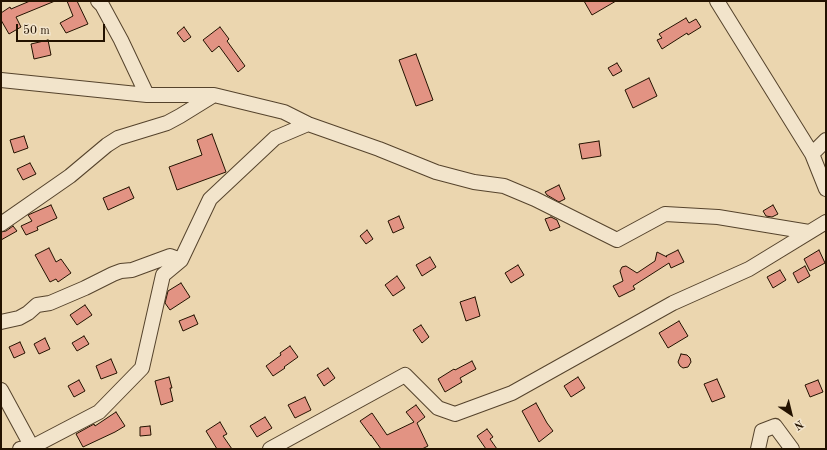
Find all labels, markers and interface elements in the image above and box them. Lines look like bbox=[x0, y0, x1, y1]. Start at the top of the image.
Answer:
scale bar bbox=[18, 16, 107, 42]
text: 50 m bbox=[23, 25, 50, 37]
north arrow bbox=[771, 394, 811, 434]
text: N bbox=[792, 417, 805, 431]

